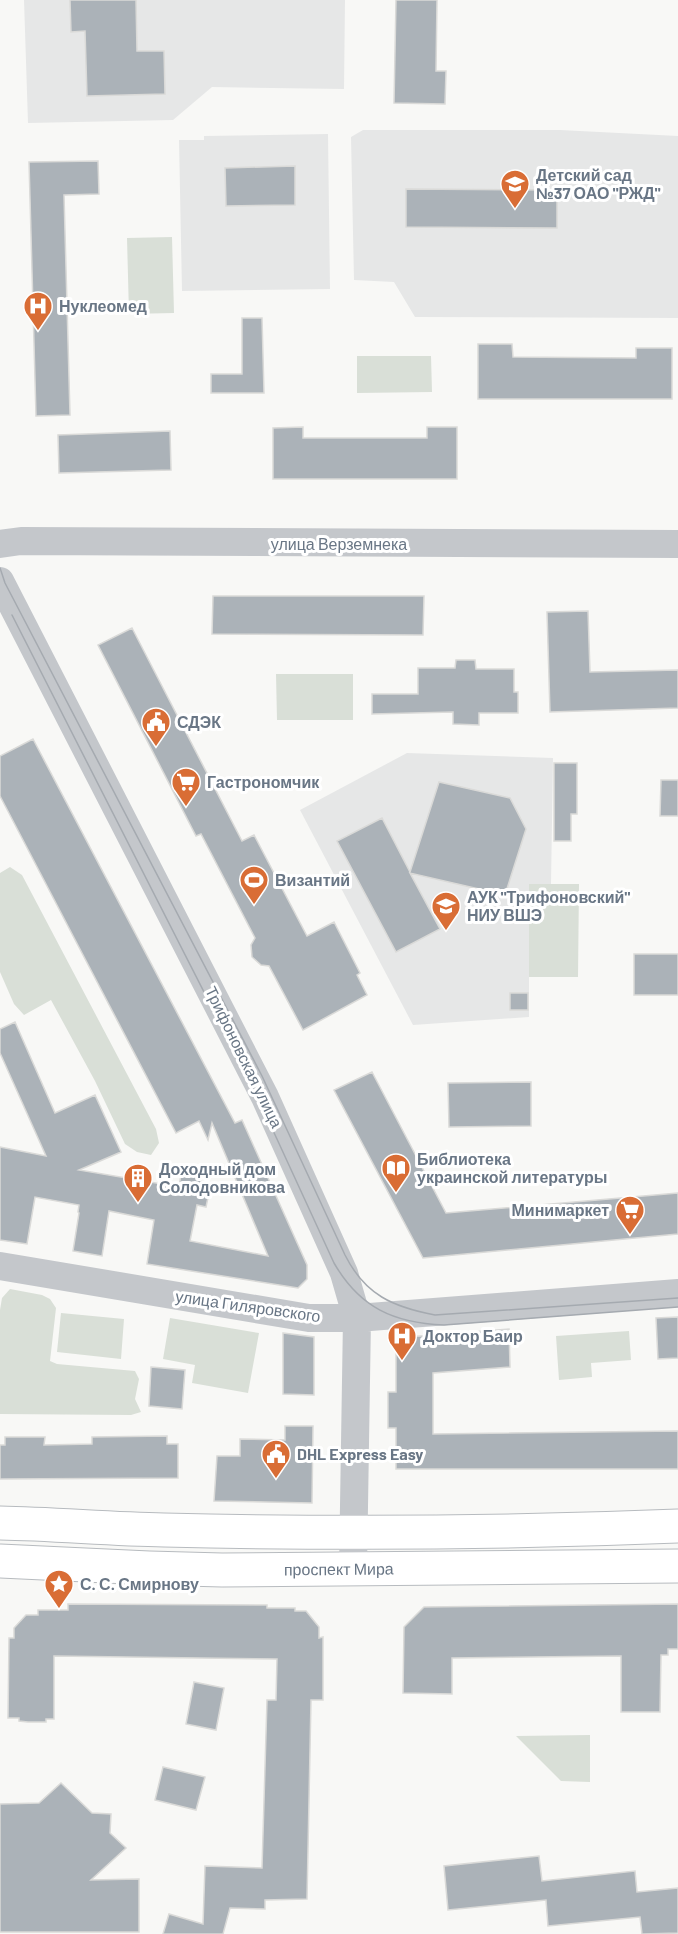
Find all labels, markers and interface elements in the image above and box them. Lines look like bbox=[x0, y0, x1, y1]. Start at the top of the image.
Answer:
place label: Детский сад №37 ОАО "РЖД" bbox=[536, 165, 661, 202]
school or university icon: Детский сад №37 ОАО "РЖД" bbox=[499, 168, 531, 210]
hospital icon: Нуклеомед bbox=[22, 290, 54, 332]
place label: Нуклеомед bbox=[59, 296, 147, 315]
street label: улица Верземнека bbox=[271, 534, 407, 553]
public building icon: СДЭК bbox=[140, 706, 172, 748]
place label: СДЭК bbox=[177, 712, 221, 731]
supermarket icon: Гастрономчик bbox=[170, 766, 202, 808]
place label: Гастрономчик bbox=[207, 772, 320, 791]
sports icon: Византий bbox=[238, 864, 270, 906]
place label: Византий bbox=[275, 870, 350, 889]
place label: АУК "Трифоновский" НИУ ВШЭ bbox=[467, 887, 630, 924]
school or university icon: АУК "Трифоновский" НИУ ВШЭ bbox=[430, 890, 462, 932]
street label: Трифоновская улица bbox=[202, 983, 287, 1131]
place label: Библиотека украинской литературы bbox=[417, 1149, 607, 1186]
library icon: Библиотека украинской литературы bbox=[380, 1152, 412, 1194]
place label: Доходный дом Солодовникова bbox=[159, 1159, 285, 1196]
building icon: Доходный дом Солодовникова bbox=[122, 1162, 154, 1204]
supermarket icon: Минимаркет bbox=[614, 1194, 646, 1236]
place label: Минимаркет bbox=[512, 1200, 609, 1219]
street label: улица Гиляровского bbox=[174, 1286, 322, 1325]
hospital icon: Доктор Баир bbox=[386, 1320, 418, 1362]
place label: Доктор Баир bbox=[423, 1326, 523, 1345]
public building icon: DHL Express Easy bbox=[260, 1438, 292, 1480]
place label: DHL Express Easy bbox=[297, 1444, 423, 1463]
street label: проспект Мира bbox=[284, 1558, 394, 1578]
place icon: С. С. Смирнову bbox=[43, 1568, 75, 1610]
place label: С. С. Смирнову bbox=[80, 1574, 199, 1593]

